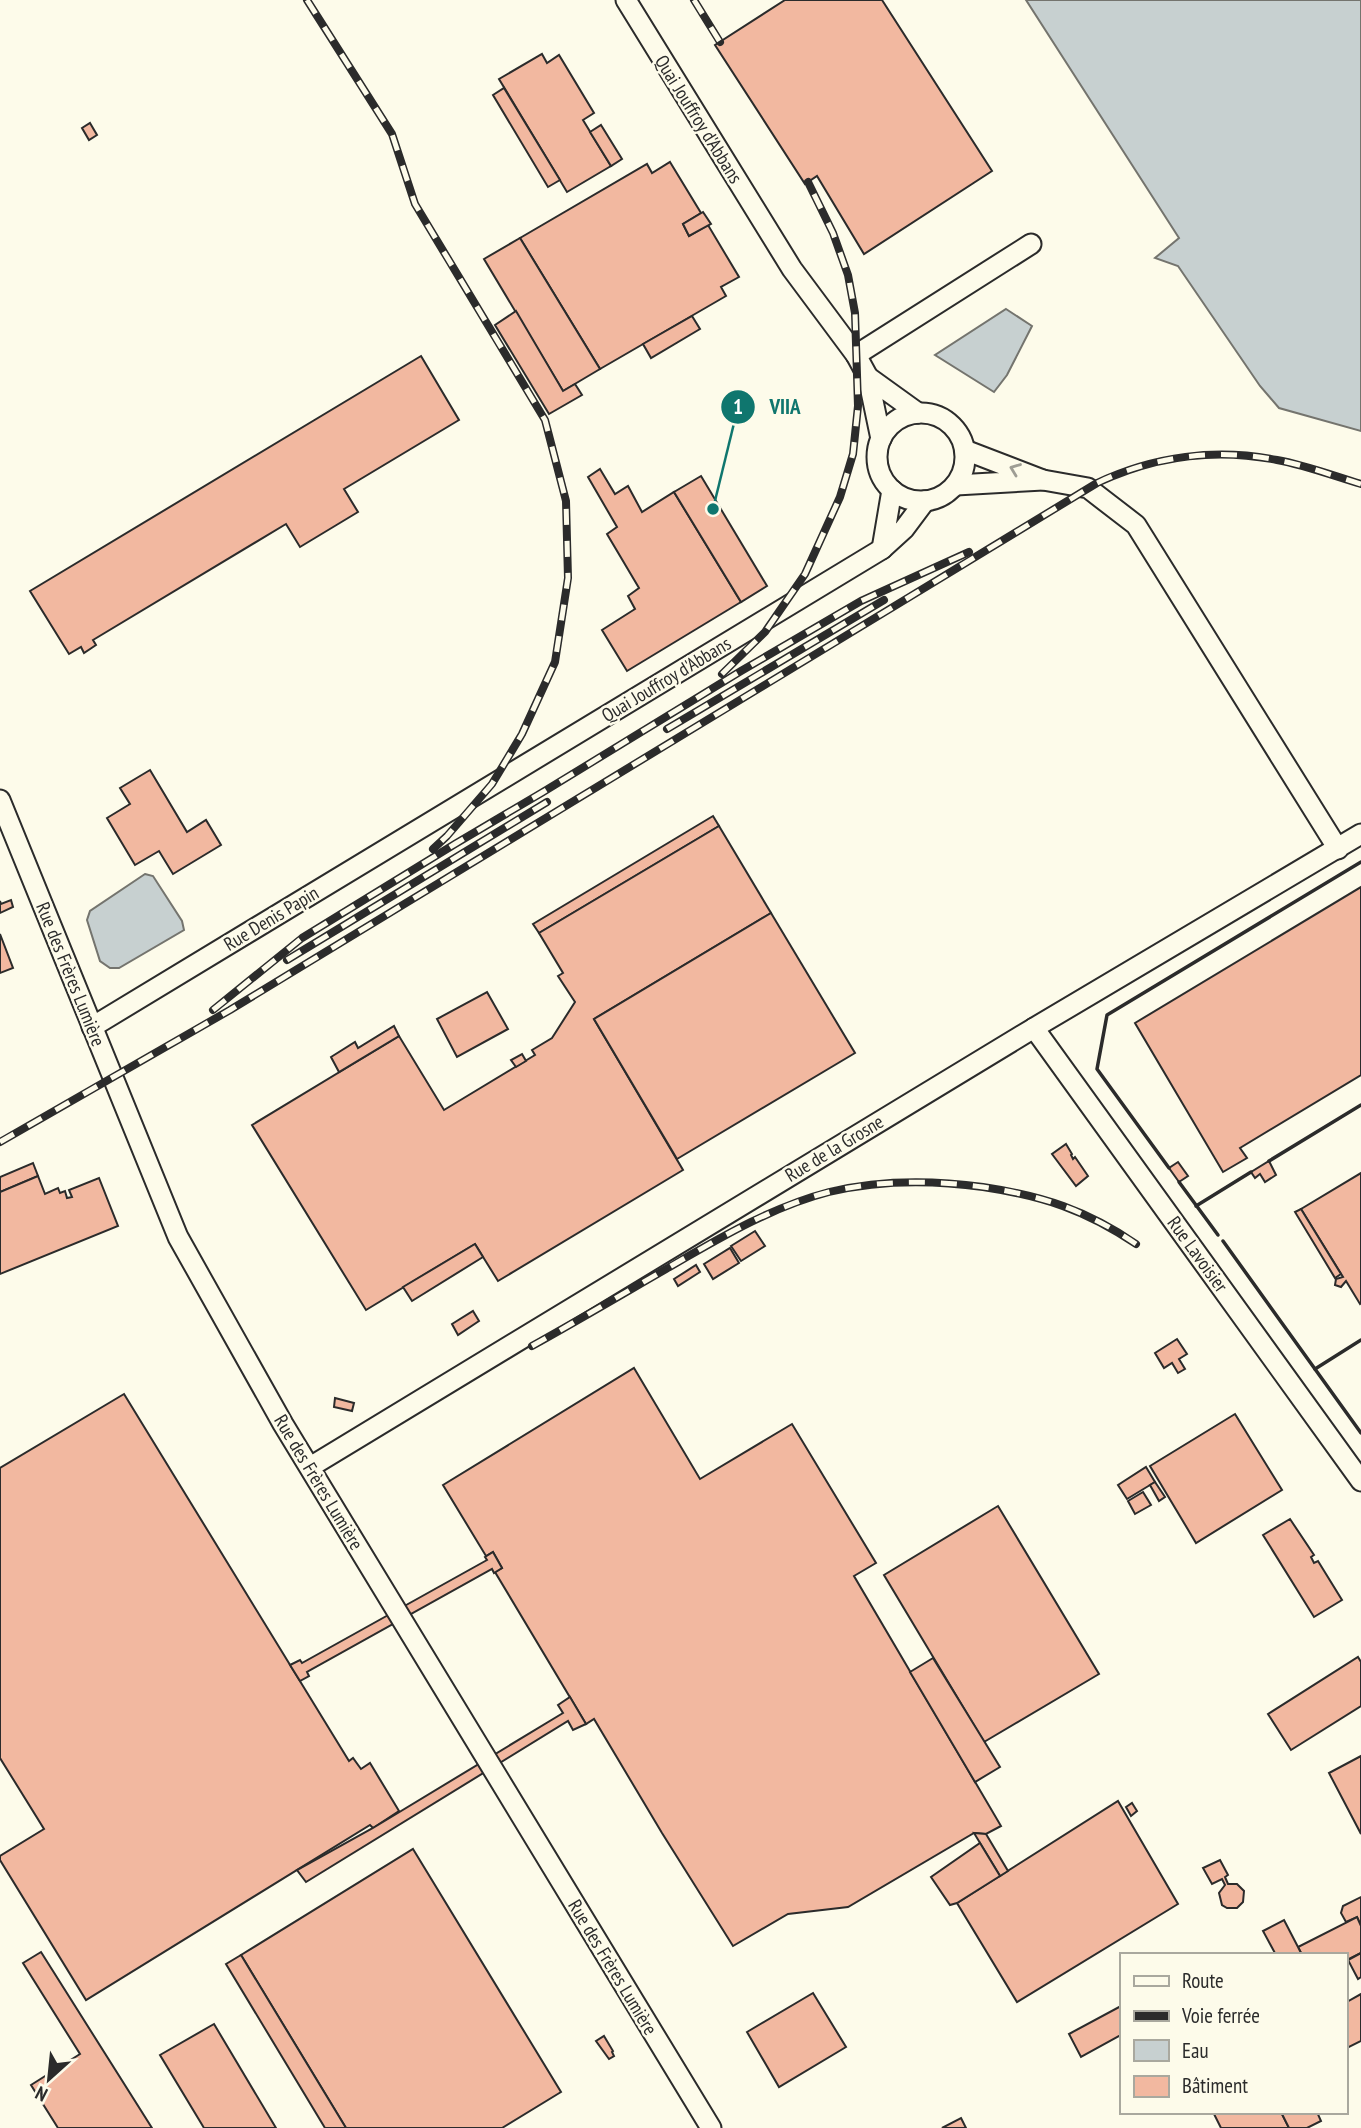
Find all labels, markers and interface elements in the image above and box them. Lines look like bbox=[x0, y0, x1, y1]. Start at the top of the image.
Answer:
street label: Quai Jouffroy d'Abbans bbox=[650, 50, 748, 188]
callout: VIIA bbox=[720, 386, 814, 428]
text: 1 bbox=[733, 393, 743, 420]
text: VIIA bbox=[768, 393, 801, 420]
one-way arrow bbox=[1009, 463, 1021, 477]
street label: Quai Jouffroy d'Abbans bbox=[597, 631, 735, 727]
street label: Rue Denis Papin bbox=[219, 880, 323, 956]
street label: Rue des Frères Lumière bbox=[31, 898, 111, 1050]
street label: Rue de la Grosne bbox=[780, 1109, 888, 1187]
street label: Rue Lavoisier bbox=[1162, 1211, 1234, 1297]
street label: Rue des Frères Lumière bbox=[269, 1410, 369, 1554]
street label: Rue des Frères Lumière bbox=[563, 1895, 663, 2039]
legend bbox=[1120, 1953, 1347, 2114]
text: Route bbox=[1182, 1967, 1224, 1994]
text: Voie ferrée bbox=[1181, 2002, 1260, 2029]
text: Eau bbox=[1182, 2037, 1209, 2064]
north arrow bbox=[14, 2044, 84, 2114]
text: Bâtiment bbox=[1182, 2072, 1248, 2099]
text: N bbox=[31, 2081, 51, 2107]

